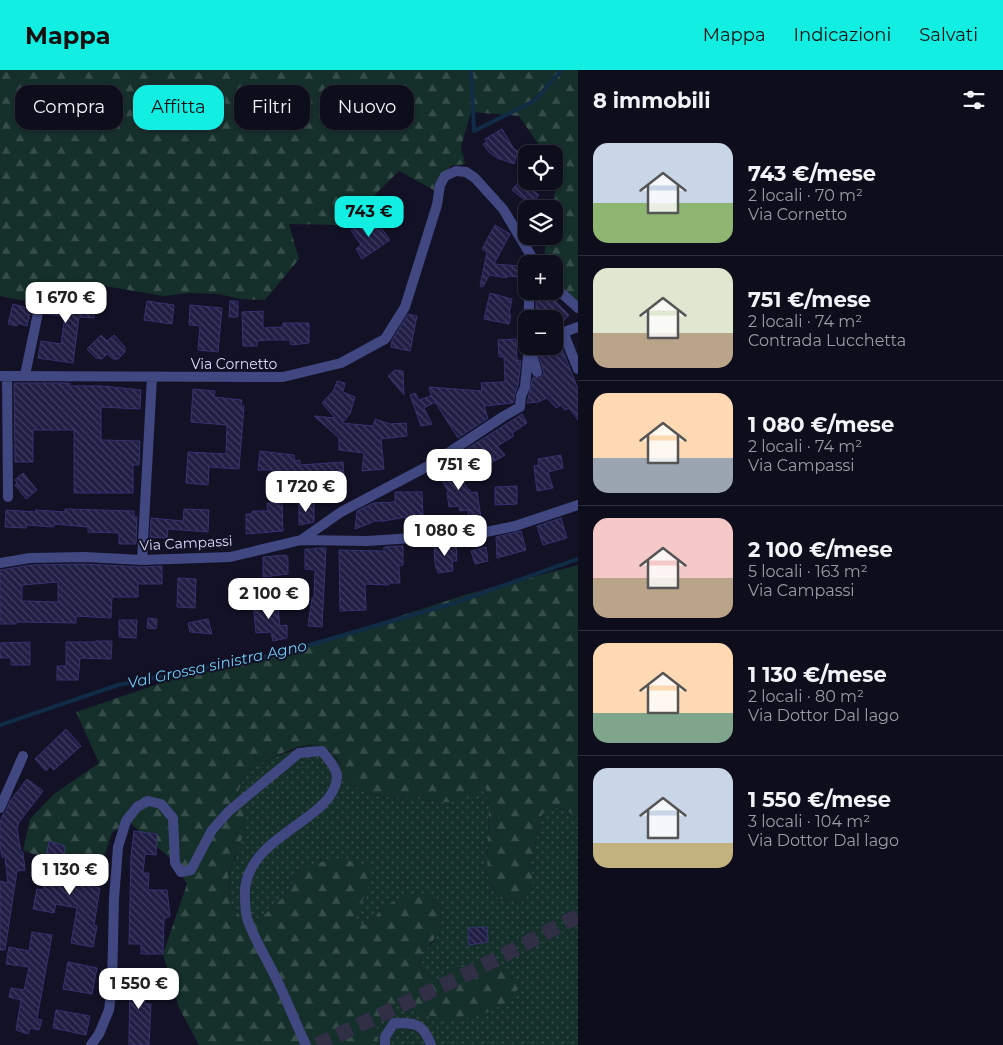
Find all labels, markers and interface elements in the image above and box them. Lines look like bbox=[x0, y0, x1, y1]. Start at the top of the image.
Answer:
text: Mappa bbox=[25, 21, 110, 50]
text: Mappa bbox=[703, 24, 766, 46]
text: Indicazioni bbox=[794, 24, 891, 46]
text: Salvati bbox=[919, 24, 978, 46]
chip: Compra bbox=[15, 85, 123, 130]
chip: Affitta bbox=[133, 85, 224, 130]
chip: Filtri bbox=[234, 85, 310, 130]
chip: Nuovo bbox=[320, 85, 414, 130]
icon: filters bbox=[960, 86, 988, 114]
text: 8 immobili bbox=[593, 88, 710, 113]
map controls bbox=[518, 145, 563, 355]
button: locate bbox=[518, 145, 563, 190]
text: 743 €/mese bbox=[748, 161, 876, 186]
icon: home bbox=[633, 163, 693, 223]
text: 2 locali · 70 m² bbox=[748, 186, 863, 205]
pin: 743 € bbox=[334, 196, 404, 238]
button: layers bbox=[518, 200, 563, 245]
text: 743 € bbox=[346, 202, 392, 221]
text: Via Cornetto bbox=[748, 205, 847, 224]
button: + bbox=[518, 255, 563, 300]
pin: 1 670 € bbox=[20, 282, 112, 324]
text: 751 €/mese bbox=[748, 287, 871, 312]
text: 1 670 € bbox=[37, 288, 95, 307]
icon: home bbox=[633, 288, 693, 348]
button: − bbox=[518, 310, 563, 355]
text: 2 locali · 74 m² bbox=[748, 312, 862, 331]
text: Contrada Lucchetta bbox=[748, 331, 906, 350]
street label: Via Cornetto bbox=[191, 355, 278, 373]
text: 1 080 €/mese bbox=[748, 412, 894, 437]
icon: home bbox=[633, 413, 693, 473]
text: 2 locali · 74 m² bbox=[748, 437, 862, 456]
pin: 751 € bbox=[424, 448, 494, 491]
text: 751 € bbox=[438, 455, 480, 474]
text: Via Campassi bbox=[748, 456, 855, 475]
pin: 1 720 € bbox=[260, 470, 352, 513]
text: 1 720 € bbox=[277, 477, 335, 496]
pin: 1 080 € bbox=[399, 514, 491, 557]
text: 1 080 € bbox=[415, 521, 475, 540]
street label: Via Campassi bbox=[139, 532, 233, 554]
text: 2 100 €/mese bbox=[748, 537, 893, 562]
icon: home bbox=[633, 538, 693, 598]
text: 5 locali · 163 m² bbox=[748, 562, 868, 581]
pin: 2 100 € bbox=[223, 578, 315, 620]
text: Via Campassi bbox=[748, 581, 855, 600]
text: 2 100 € bbox=[239, 584, 299, 603]
water label: Val Grossa sinistra Agno bbox=[126, 636, 308, 692]
text: 1 130 €/mese bbox=[748, 662, 887, 687]
icon: home bbox=[633, 663, 693, 723]
text: 2 locali · 80 m² bbox=[748, 687, 864, 706]
text: Via Dottor Dal lago bbox=[748, 706, 899, 725]
text: 1 550 €/mese bbox=[748, 787, 891, 812]
icon: home bbox=[633, 788, 693, 848]
text: 3 locali · 104 m² bbox=[748, 812, 870, 831]
text: Via Dottor Dal lago bbox=[748, 831, 899, 850]
pin: 1 130 € bbox=[24, 854, 116, 896]
text: 1 130 € bbox=[43, 860, 97, 879]
pin: 1 550 € bbox=[93, 968, 185, 1010]
text: 1 550 € bbox=[110, 974, 168, 993]

